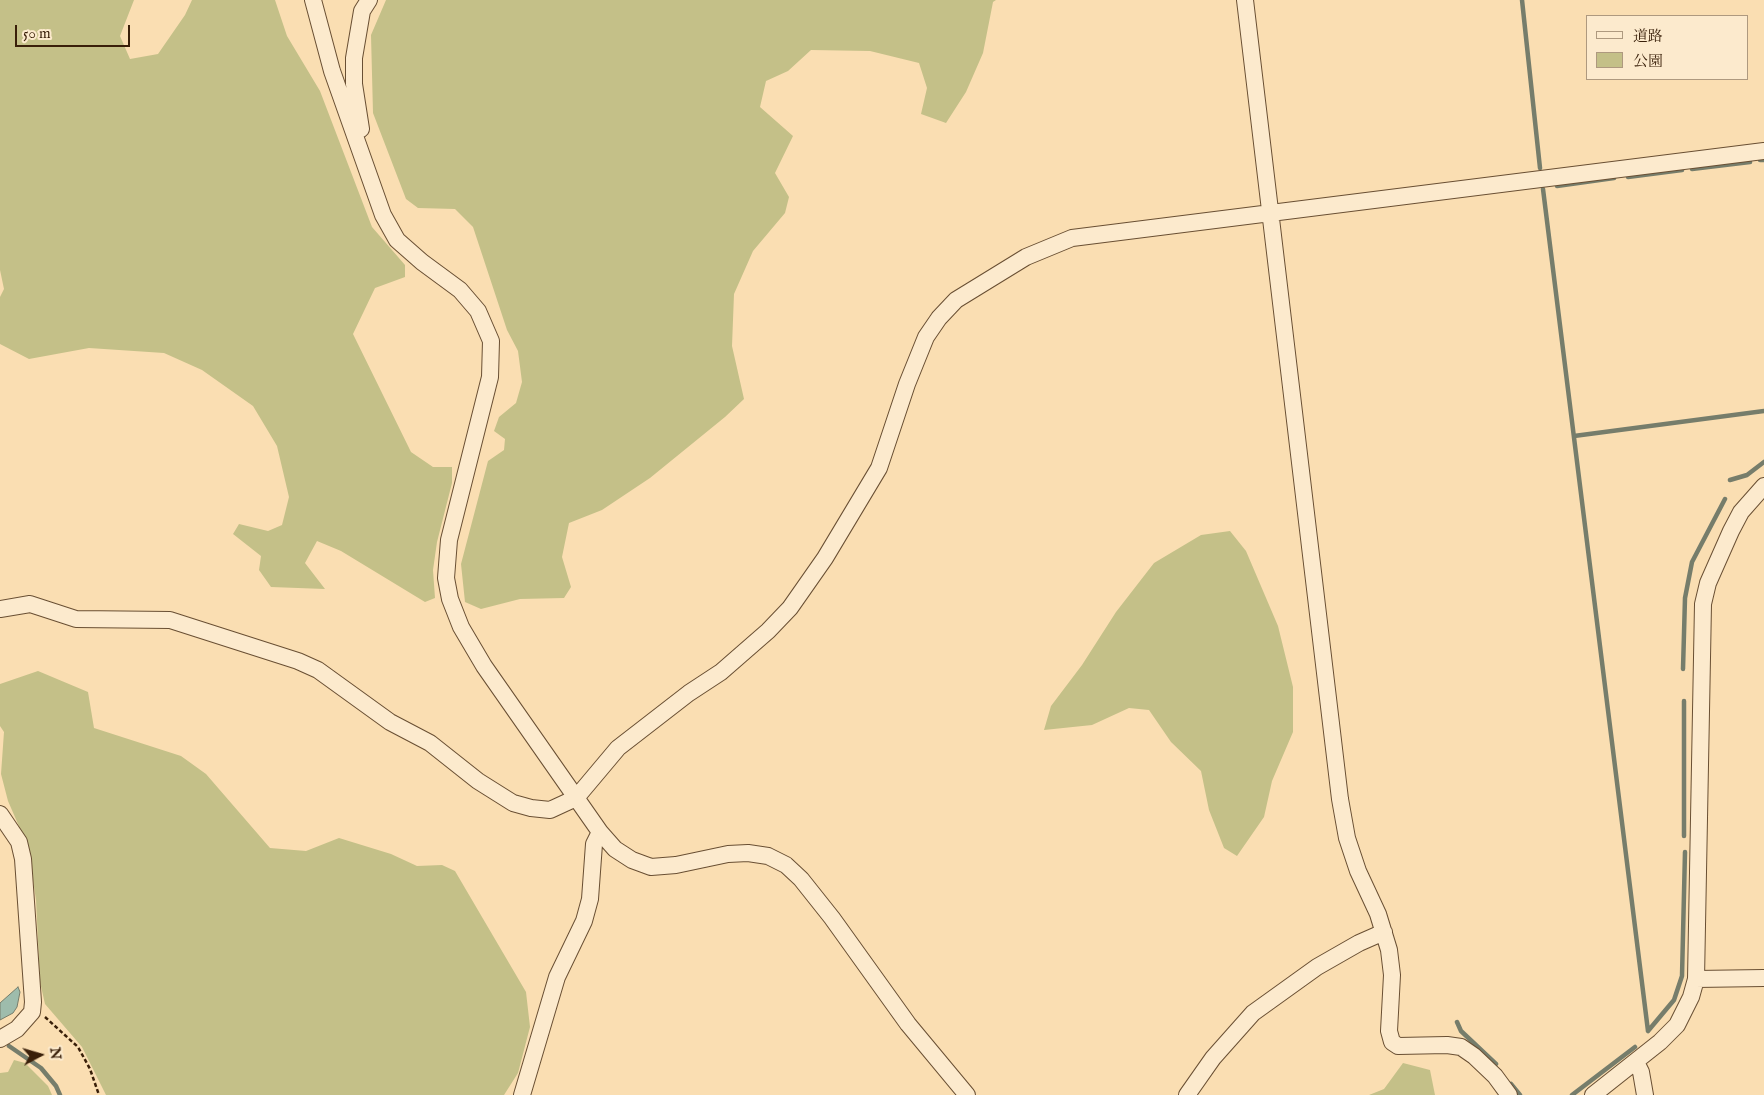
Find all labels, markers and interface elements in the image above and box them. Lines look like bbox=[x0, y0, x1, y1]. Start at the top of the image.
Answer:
scale bar bbox=[18, 15, 132, 47]
legend bbox=[1586, 15, 1749, 80]
text: 50 m bbox=[23, 24, 51, 43]
text: 道路 bbox=[1633, 27, 1663, 46]
text: 公園 bbox=[1633, 52, 1663, 71]
north arrow bbox=[15, 1030, 65, 1080]
text: N bbox=[45, 1046, 65, 1060]

